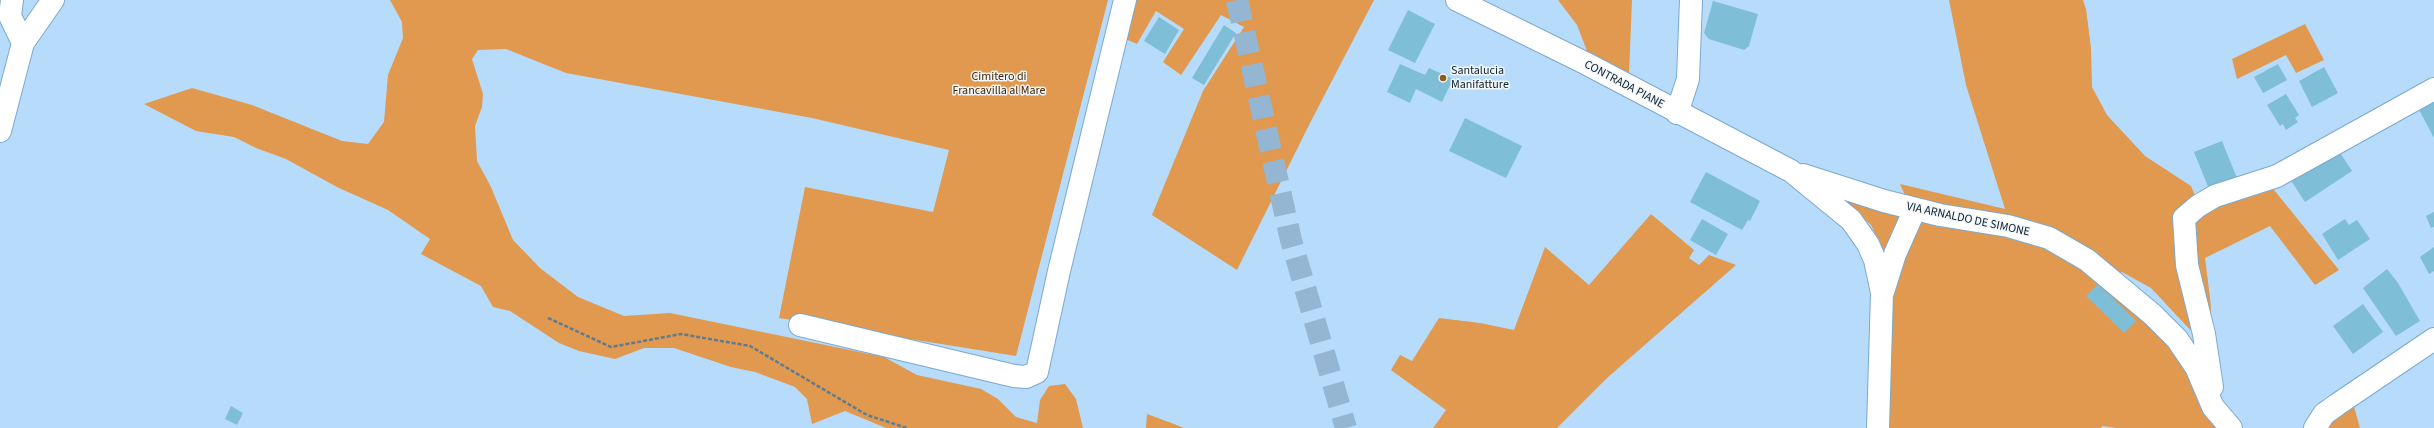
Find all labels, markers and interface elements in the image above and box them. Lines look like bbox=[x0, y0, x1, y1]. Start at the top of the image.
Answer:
street label: CONTRADA PIANE bbox=[1581, 58, 1667, 112]
place label: Santalucia Manifatture bbox=[1451, 64, 1509, 92]
park label: Cimitero di Francavilla al Mare bbox=[953, 70, 1045, 98]
marker: Santalucia Manifatture bbox=[1438, 73, 1448, 83]
street label: VIA ARNALDO DE SIMONE bbox=[1905, 200, 2031, 240]

